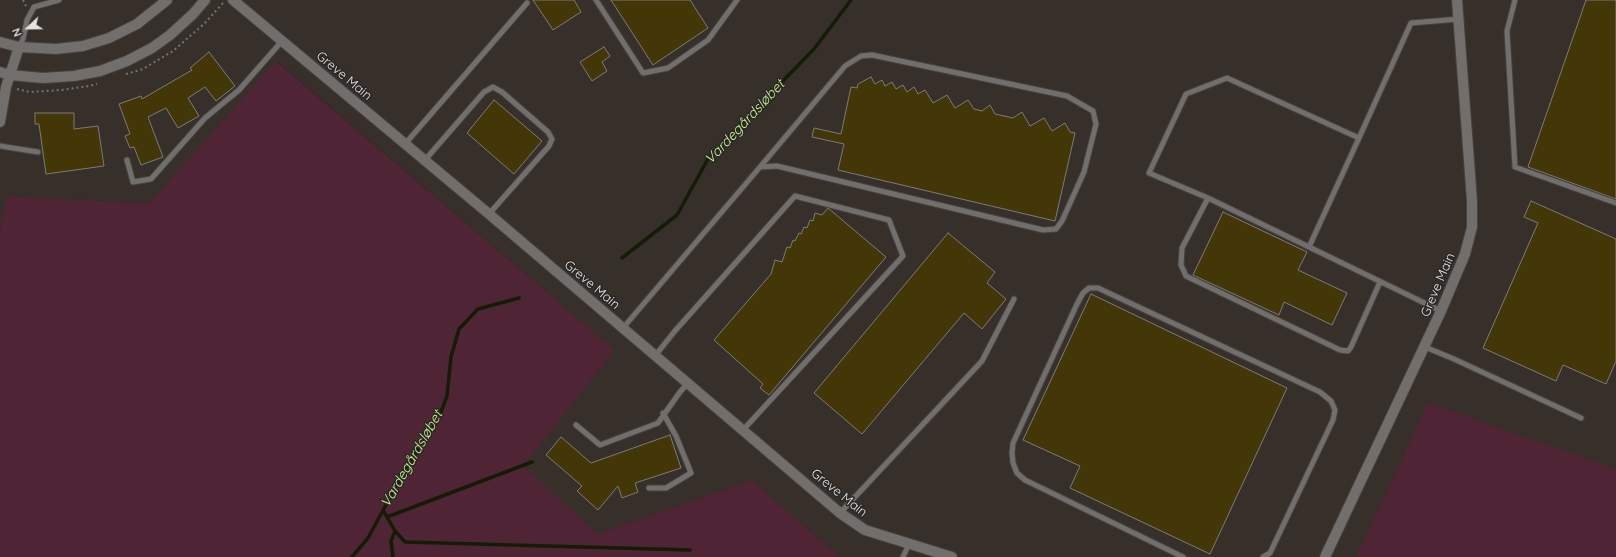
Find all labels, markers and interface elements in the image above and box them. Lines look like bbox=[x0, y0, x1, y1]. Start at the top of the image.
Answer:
north arrow bbox=[8, 8, 48, 48]
text: N bbox=[9, 26, 25, 39]
street label: Greve Main bbox=[313, 48, 375, 104]
water label: Vardegårdsløbet bbox=[702, 76, 788, 168]
street label: Greve Main bbox=[1418, 251, 1458, 319]
street label: Greve Main bbox=[561, 257, 623, 313]
water label: Vardegårdsløbet bbox=[377, 408, 447, 510]
street label: Greve Main bbox=[808, 466, 870, 520]

